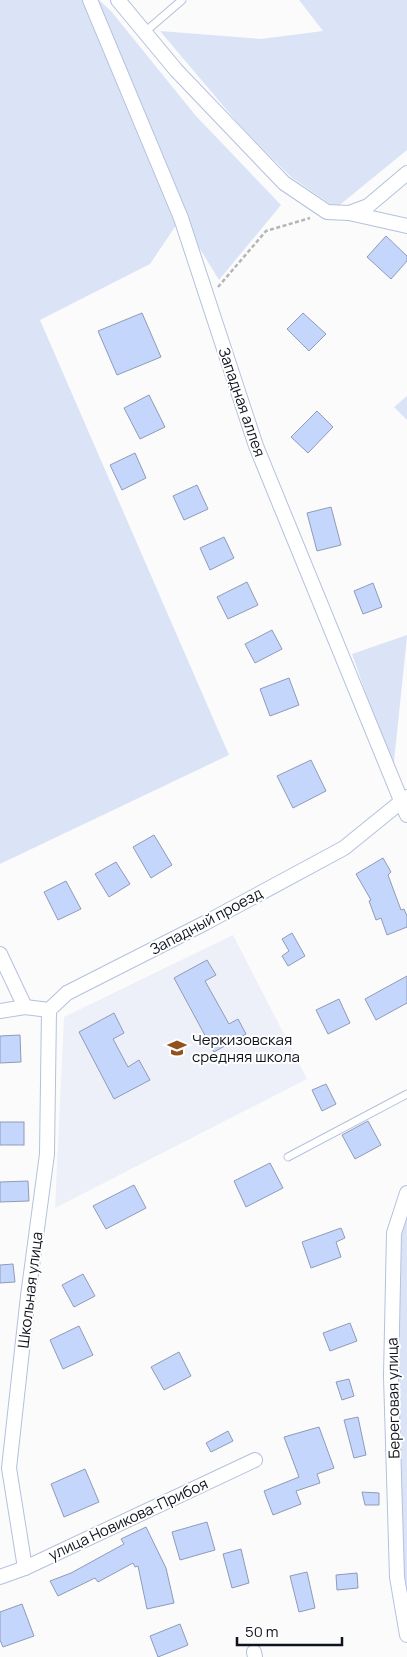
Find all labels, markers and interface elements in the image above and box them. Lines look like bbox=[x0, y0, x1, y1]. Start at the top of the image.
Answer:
street label: Западная аллея bbox=[213, 345, 271, 459]
street label: Западный проезд bbox=[146, 882, 266, 960]
place label: Черкизовская средняя школа bbox=[192, 1029, 300, 1067]
school or university icon: Черкизовская средняя школа bbox=[166, 1037, 188, 1059]
street label: Школьная улица bbox=[12, 1231, 48, 1349]
street label: Береговая улица bbox=[381, 1337, 405, 1459]
street label: улица Новикова-Прибоя bbox=[45, 1473, 211, 1565]
scale bar bbox=[237, 1614, 342, 1646]
text: 50 m bbox=[245, 1621, 279, 1642]

